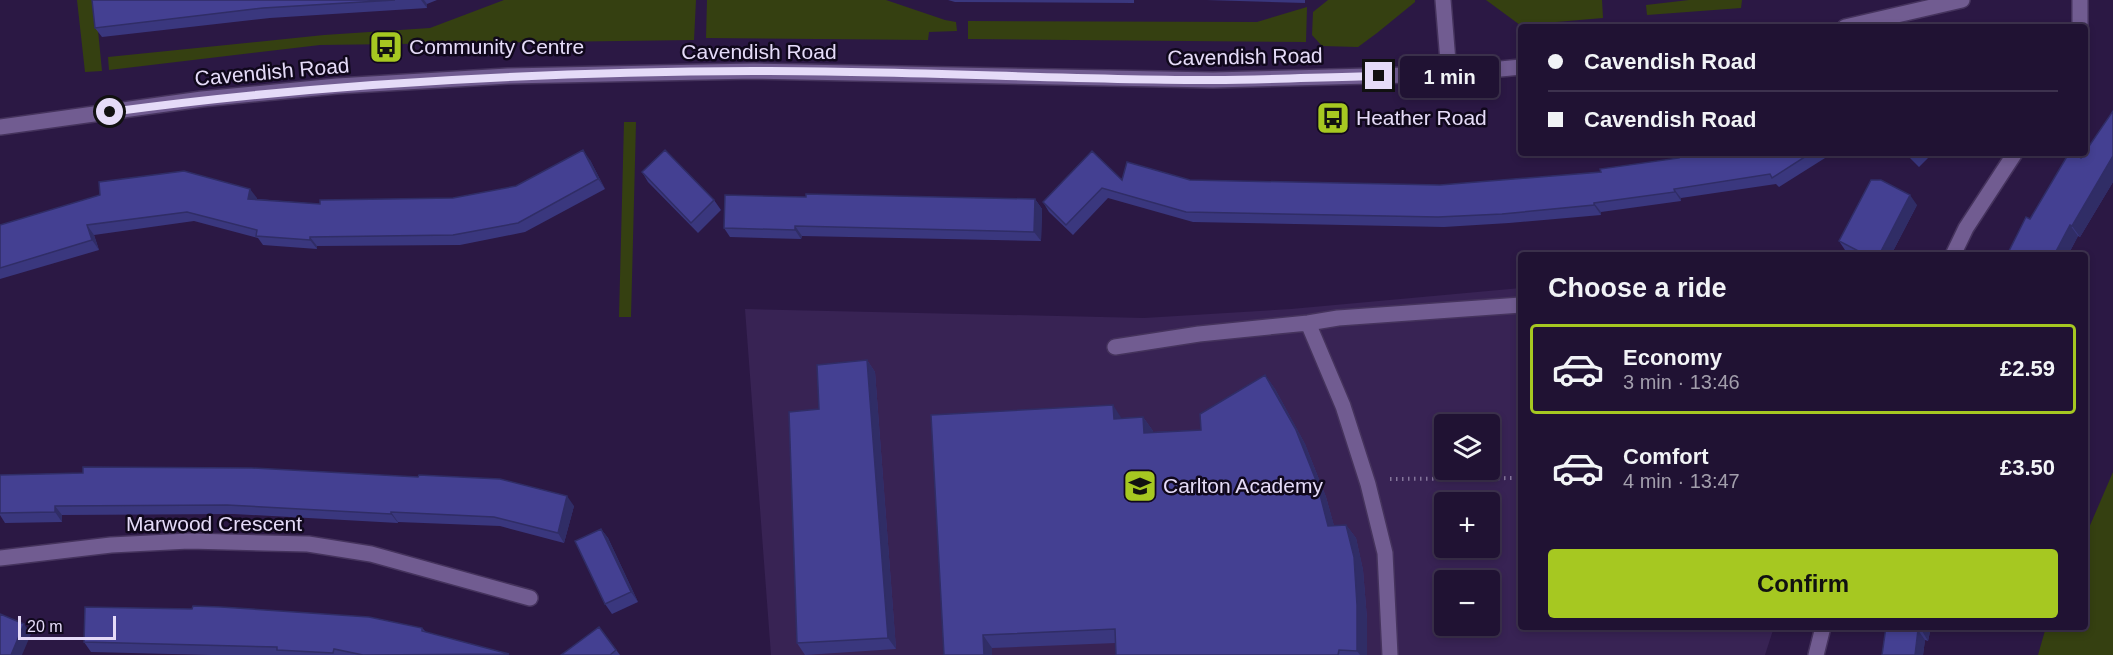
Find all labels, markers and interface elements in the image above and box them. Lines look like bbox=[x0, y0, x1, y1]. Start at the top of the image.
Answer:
bus stop icon: Community Centre bbox=[368, 29, 404, 65]
place label: Community Centre bbox=[409, 35, 584, 58]
street label: Cavendish Road bbox=[681, 40, 837, 63]
street label: Cavendish Road bbox=[1167, 44, 1323, 69]
text: Cavendish Road bbox=[1584, 49, 1756, 74]
street label: Cavendish Road bbox=[194, 53, 350, 90]
callout: 1 min bbox=[1400, 55, 1499, 97]
route end bbox=[1365, 62, 1392, 89]
text: 1 min bbox=[1423, 66, 1476, 88]
route start bbox=[96, 98, 123, 125]
bus stop icon: Heather Road bbox=[1315, 100, 1351, 136]
place label: Heather Road bbox=[1356, 106, 1487, 129]
text: Cavendish Road bbox=[1584, 107, 1756, 132]
text: Choose a ride bbox=[1548, 273, 1727, 303]
icon: car bbox=[1551, 342, 1605, 396]
text: Economy bbox=[1623, 345, 1722, 370]
text: £2.59 bbox=[2000, 356, 2055, 381]
text: 3 min · 13:46 bbox=[1623, 371, 1740, 393]
map controls bbox=[1434, 414, 1500, 636]
button: layers bbox=[1434, 414, 1500, 480]
icon: car bbox=[1551, 441, 1605, 495]
text: Comfort bbox=[1623, 444, 1709, 469]
text: £3.50 bbox=[2000, 455, 2055, 480]
school or university icon: Carlton Academy bbox=[1122, 468, 1158, 504]
text: 4 min · 13:47 bbox=[1623, 470, 1740, 492]
place label: Carlton Academy bbox=[1163, 474, 1323, 497]
button: + bbox=[1434, 492, 1500, 558]
street label: Marwood Crescent bbox=[126, 512, 302, 535]
button: Confirm bbox=[1548, 549, 2058, 618]
button: − bbox=[1434, 570, 1500, 636]
scale bar bbox=[18, 613, 116, 640]
text: 20 m bbox=[27, 618, 63, 635]

